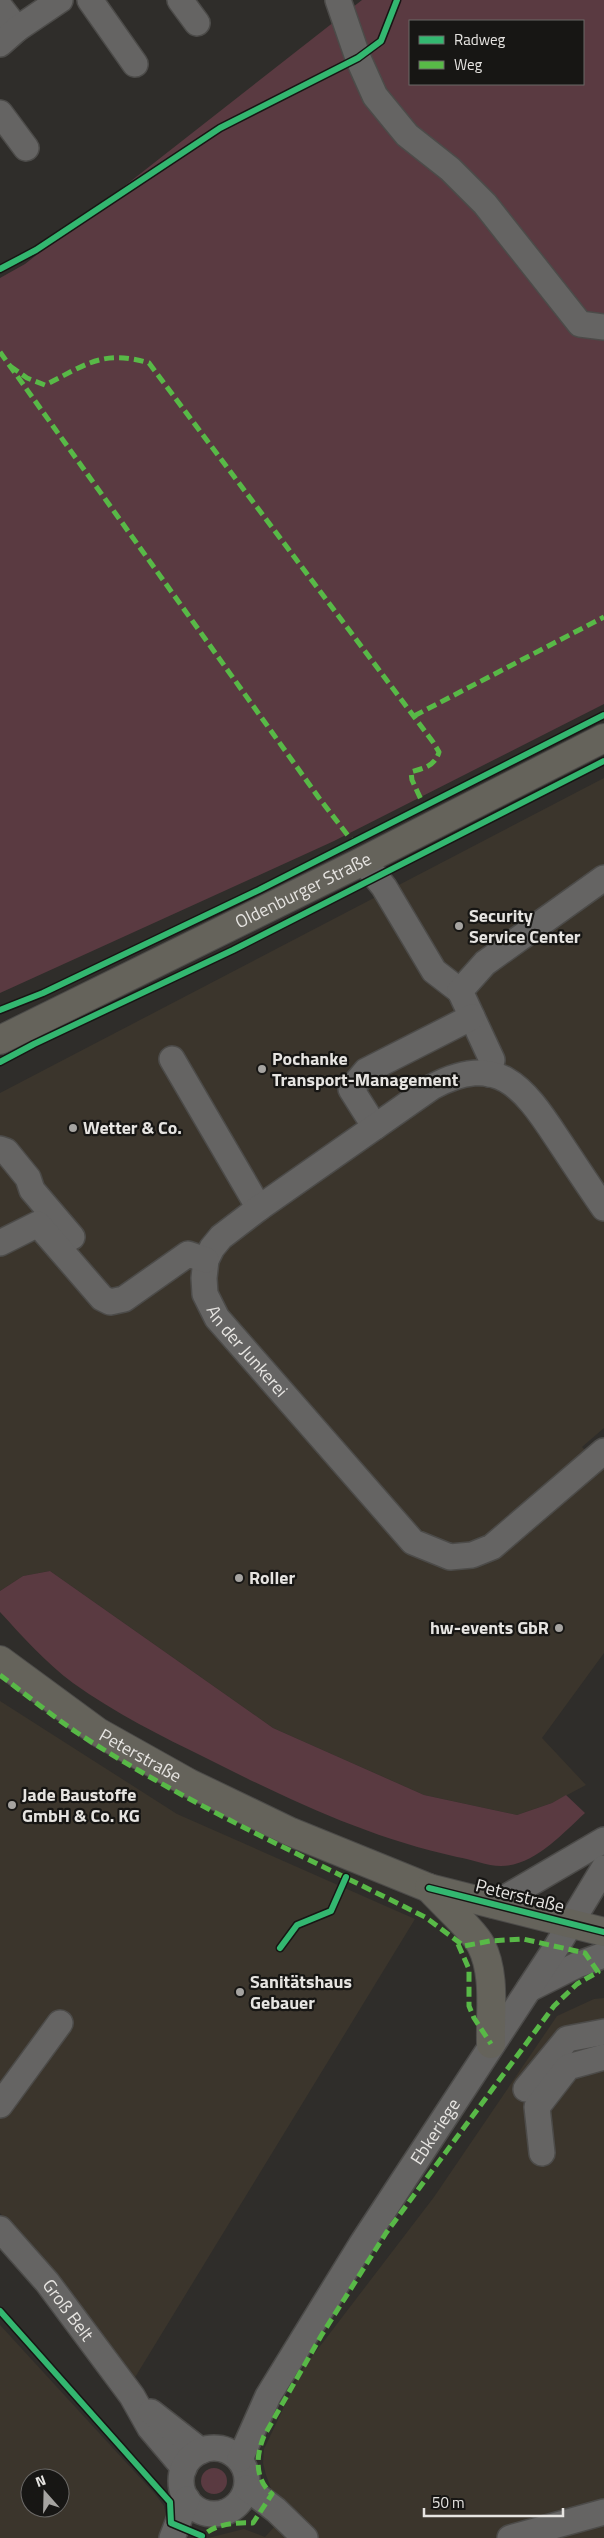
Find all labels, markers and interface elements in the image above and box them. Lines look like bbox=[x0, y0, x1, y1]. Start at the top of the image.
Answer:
legend bbox=[409, 20, 584, 85]
text: Radweg bbox=[454, 28, 506, 51]
text: Weg bbox=[454, 53, 483, 76]
street label: Oldenburger Straße bbox=[230, 845, 376, 935]
place label: Security Service Center bbox=[469, 902, 581, 950]
marker: Security Service Center bbox=[453, 920, 465, 932]
place label: Pochanke Transport-Management bbox=[272, 1045, 459, 1093]
marker: Pochanke Transport-Management bbox=[256, 1063, 268, 1075]
place label: Wetter & Co. bbox=[83, 1114, 182, 1141]
marker: Wetter & Co. bbox=[67, 1122, 79, 1134]
street label: An der Junkerei bbox=[200, 1300, 294, 1403]
place label: Roller bbox=[249, 1564, 295, 1591]
marker: Roller bbox=[233, 1572, 245, 1584]
place label: hw-events GbR bbox=[430, 1614, 549, 1641]
marker: hw-events GbR bbox=[553, 1622, 565, 1634]
street label: Peterstraße bbox=[94, 1721, 187, 1789]
place label: Jade Baustoffe GmbH & Co. KG bbox=[22, 1781, 140, 1829]
marker: Jade Baustoffe GmbH & Co. KG bbox=[6, 1799, 18, 1811]
street label: Peterstraße bbox=[473, 1871, 567, 1920]
place label: Sanitätshaus Gebauer bbox=[250, 1968, 352, 2016]
marker: Sanitätshaus Gebauer bbox=[234, 1986, 246, 1998]
street label: Ebkeriege bbox=[403, 2093, 467, 2170]
street label: Groß Belt bbox=[36, 2273, 101, 2347]
north arrow bbox=[20, 2468, 70, 2518]
text: N bbox=[32, 2469, 49, 2492]
scale bar bbox=[424, 2486, 563, 2518]
text: 50 m bbox=[432, 2491, 465, 2514]

